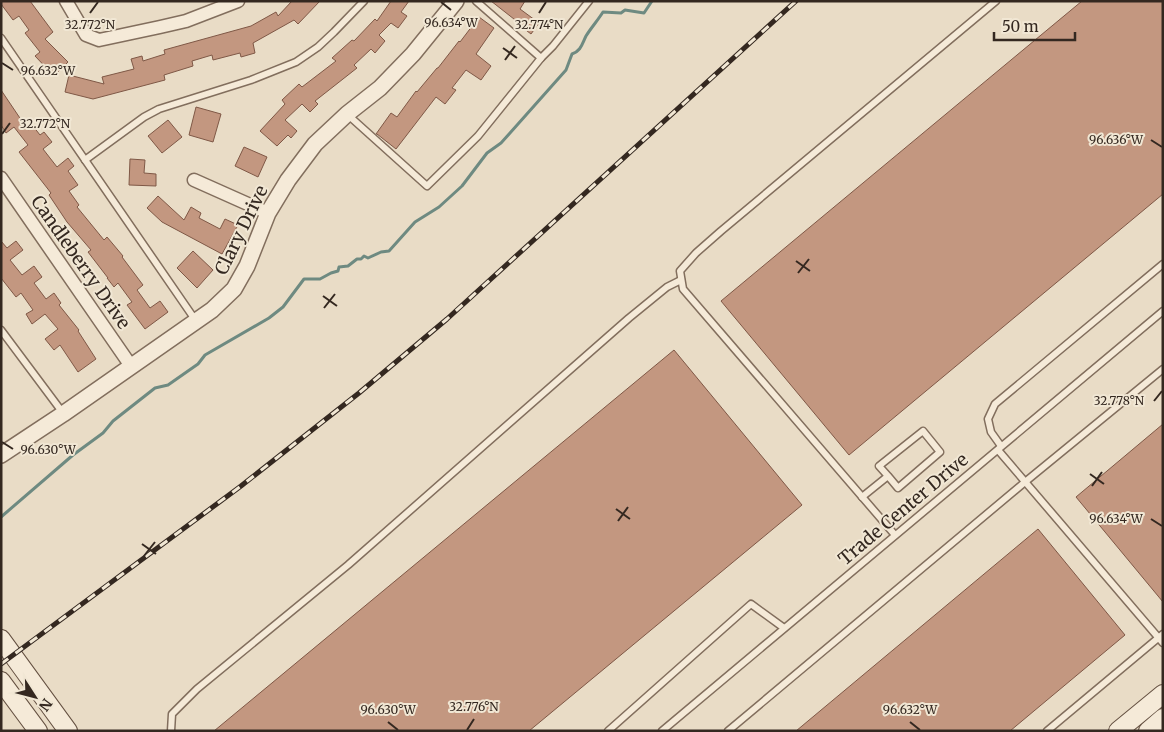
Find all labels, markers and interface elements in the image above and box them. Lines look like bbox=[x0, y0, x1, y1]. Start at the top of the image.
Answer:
scale bar bbox=[994, 10, 1075, 42]
text: 96.634°W bbox=[424, 15, 479, 30]
text: 32.772°N bbox=[65, 17, 116, 32]
text: 32.774°N bbox=[515, 17, 564, 32]
text: 50 m bbox=[1002, 17, 1039, 36]
text: 96.632°W bbox=[21, 63, 76, 78]
text: 32.772°N bbox=[20, 116, 71, 131]
text: 96.636°W bbox=[1089, 132, 1144, 147]
street label: Clary Drive bbox=[209, 181, 273, 279]
street label: Candleberry Drive bbox=[26, 191, 136, 333]
text: 32.778°N bbox=[1094, 393, 1145, 408]
text: 96.630°W bbox=[20, 442, 77, 457]
street label: Trade Center Drive bbox=[833, 448, 973, 570]
text: 96.634°W bbox=[1089, 511, 1144, 526]
north arrow bbox=[10, 672, 60, 722]
text: N bbox=[35, 695, 56, 714]
text: 32.776°N bbox=[449, 699, 499, 714]
text: 96.630°W bbox=[360, 702, 417, 717]
text: 96.632°W bbox=[883, 702, 938, 717]

